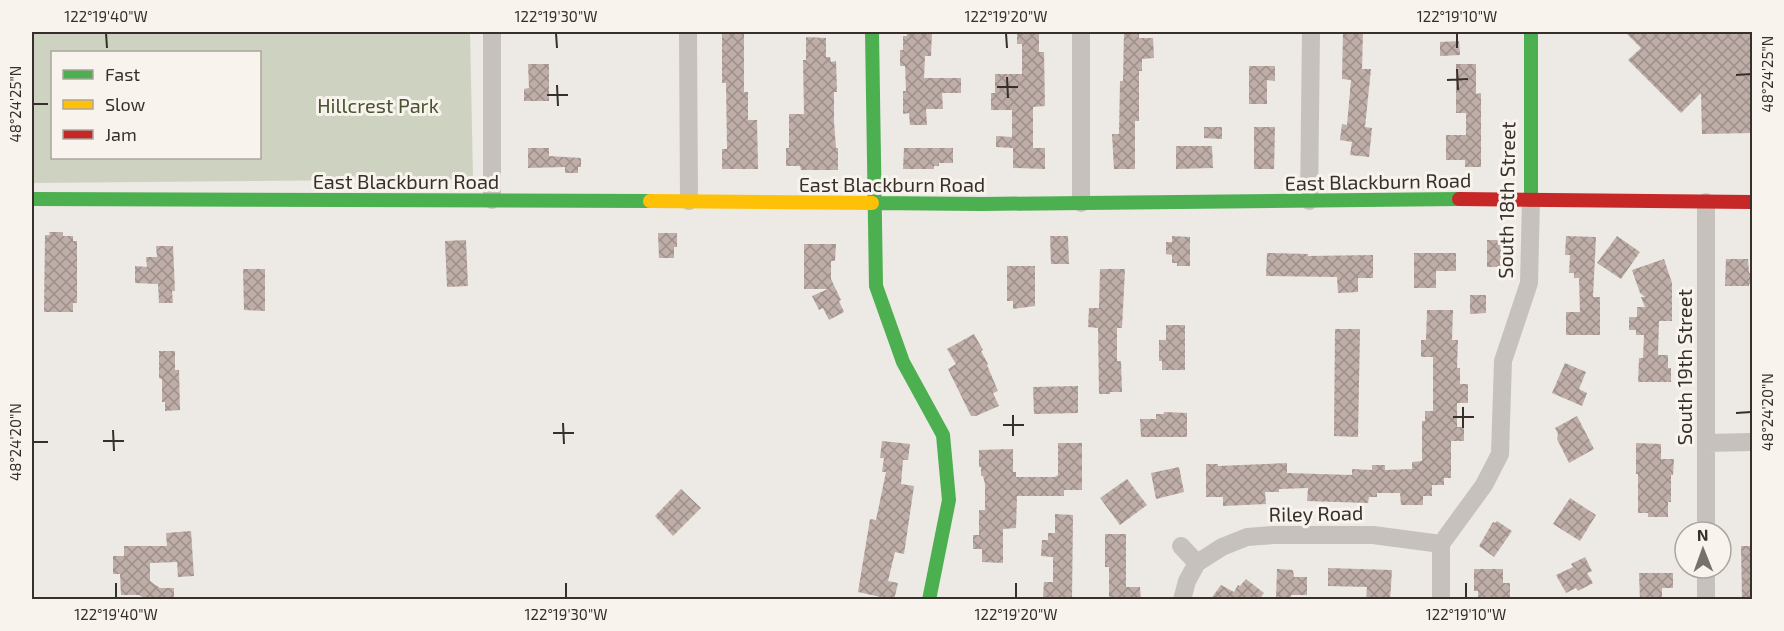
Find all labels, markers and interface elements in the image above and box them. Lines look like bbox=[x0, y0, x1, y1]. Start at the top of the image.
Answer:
text: 122°19'40"W bbox=[64, 7, 148, 25]
text: 122°19'30"W bbox=[515, 7, 597, 25]
text: 122°19'20"W bbox=[965, 7, 1047, 25]
text: 122°19'10"W bbox=[1417, 7, 1497, 25]
text: 48°24'25"N bbox=[1758, 36, 1776, 112]
legend bbox=[51, 51, 261, 159]
text: Fast bbox=[105, 63, 140, 85]
text: 48°24'25"N bbox=[6, 66, 24, 142]
text: Slow bbox=[105, 93, 146, 115]
park label: Hillcrest Park bbox=[317, 93, 439, 117]
street label: South 18th Street bbox=[1493, 121, 1519, 279]
text: Jam bbox=[105, 123, 137, 145]
street label: East Blackburn Road bbox=[1284, 167, 1472, 195]
street label: East Blackburn Road bbox=[313, 169, 499, 193]
street label: East Blackburn Road bbox=[799, 172, 985, 196]
street label: South 19th Street bbox=[1672, 288, 1696, 445]
text: 48°24'20"N bbox=[1758, 373, 1776, 451]
text: 48°24'20"N bbox=[6, 403, 24, 481]
street label: Riley Road bbox=[1268, 500, 1364, 526]
north arrow bbox=[1673, 520, 1733, 580]
text: N bbox=[1697, 525, 1709, 544]
text: 122°19'40"W bbox=[74, 605, 158, 623]
text: 122°19'30"W bbox=[525, 605, 607, 623]
text: 122°19'20"W bbox=[975, 605, 1057, 623]
text: 122°19'10"W bbox=[1426, 605, 1506, 623]

